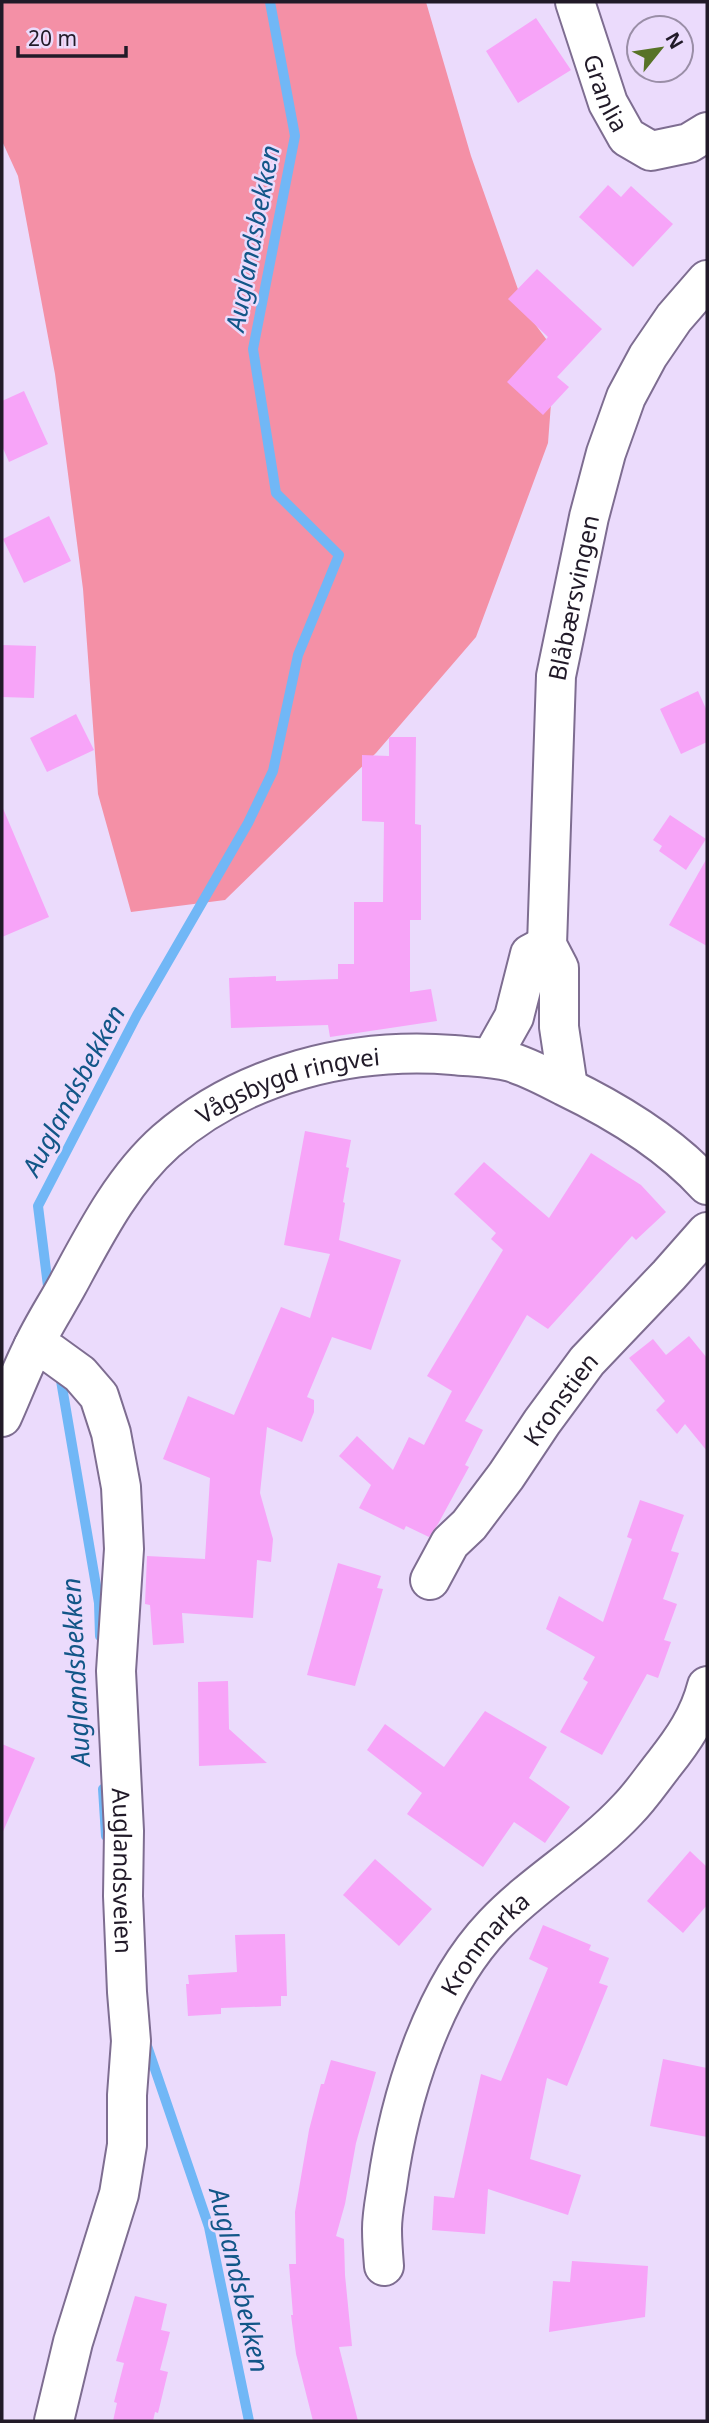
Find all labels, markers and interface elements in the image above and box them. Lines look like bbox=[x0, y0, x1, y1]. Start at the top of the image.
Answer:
scale bar bbox=[18, 14, 126, 58]
north arrow bbox=[625, 14, 695, 84]
text: 20 m bbox=[28, 24, 77, 52]
text: N bbox=[660, 27, 690, 54]
street label: Granlia bbox=[577, 50, 637, 137]
water label: Auglandsbekken bbox=[216, 142, 288, 336]
street label: Blåbærsvingen bbox=[539, 512, 606, 683]
water label: Auglandsbekken bbox=[12, 998, 133, 1184]
street label: Vågsbygd ringvei bbox=[189, 1039, 381, 1130]
street label: Kronstien bbox=[515, 1344, 604, 1452]
water label: Auglandsbekken bbox=[52, 1577, 98, 1769]
street label: Auglandsveien bbox=[105, 1787, 142, 1954]
street label: Kronmarka bbox=[432, 1884, 536, 2001]
water label: Auglandsbekken bbox=[201, 2182, 279, 2376]

